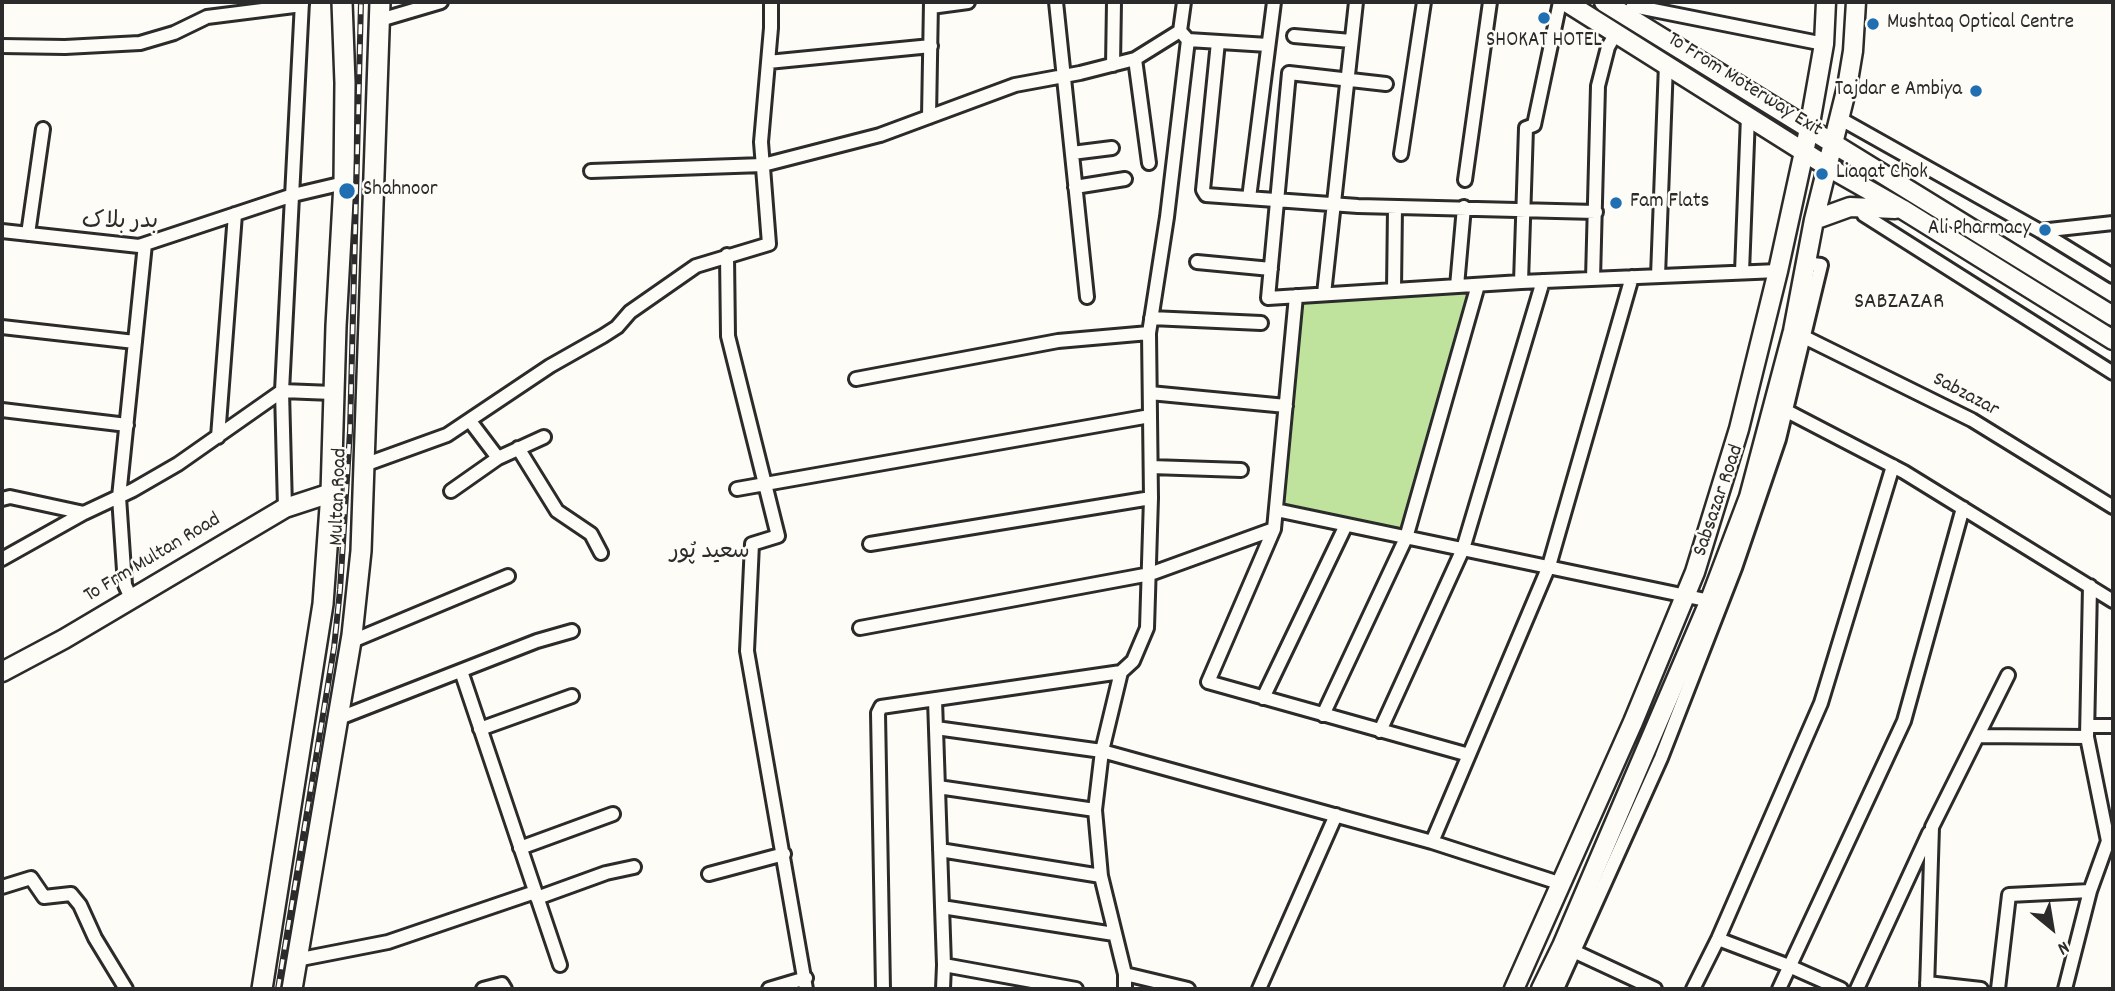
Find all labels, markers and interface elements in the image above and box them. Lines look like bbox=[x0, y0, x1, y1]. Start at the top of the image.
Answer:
marker: SHOKAT HOTEL bbox=[1536, 10, 1552, 26]
place label: Mushtaq Optical Centre bbox=[1887, 11, 2074, 37]
marker: Mushtaq Optical Centre bbox=[1865, 16, 1881, 32]
street label: To From Moterway Exit bbox=[1662, 28, 1826, 144]
place label: SHOKAT HOTEL bbox=[1486, 29, 1602, 55]
place label: Tajdar e Ambiya bbox=[1835, 78, 1962, 104]
marker: Tajdar e Ambiya bbox=[1968, 83, 1984, 99]
place label: Liaqat Chok bbox=[1836, 161, 1928, 187]
marker: Liaqat Chok bbox=[1814, 166, 1830, 182]
place label: Shahnoor bbox=[363, 178, 438, 204]
marker: Shahnoor bbox=[337, 181, 357, 201]
place label: Fam Flats bbox=[1630, 190, 1709, 216]
marker: Fam Flats bbox=[1608, 195, 1624, 211]
district label: بدر بلاک bbox=[82, 210, 158, 238]
place label: Ali Pharmacy bbox=[1928, 217, 2031, 243]
marker: Ali Pharmacy bbox=[2037, 222, 2053, 238]
district label: SABZAZAR bbox=[1847, 290, 1951, 318]
street label: Sabzazar bbox=[1927, 368, 2003, 424]
street label: Sabsazar Road bbox=[1689, 442, 1751, 560]
street label: Multan Road bbox=[326, 448, 354, 546]
street label: To Frm Multan Road bbox=[80, 508, 226, 610]
district label: سعید پُور bbox=[670, 540, 750, 568]
north arrow bbox=[2017, 893, 2087, 963]
text: N bbox=[2052, 933, 2074, 961]

